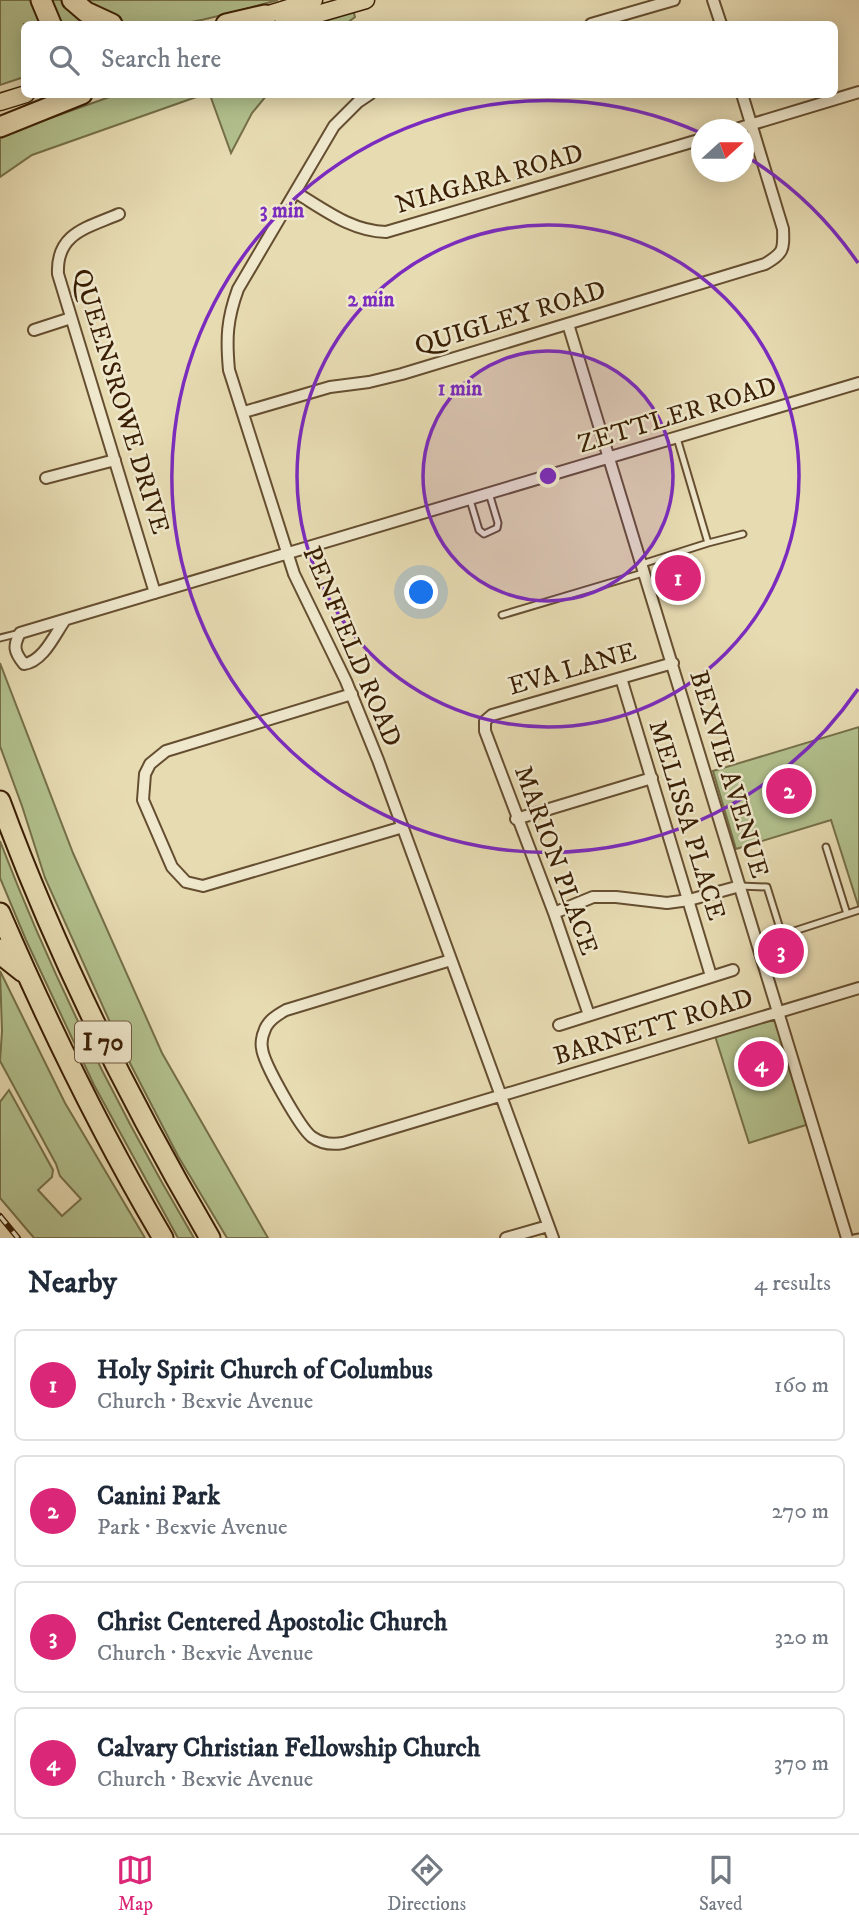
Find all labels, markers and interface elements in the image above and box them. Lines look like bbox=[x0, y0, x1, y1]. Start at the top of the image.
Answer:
search box bbox=[21, 21, 838, 98]
icon: search bbox=[45, 41, 83, 79]
text: Search here bbox=[101, 43, 221, 76]
north arrow bbox=[691, 119, 754, 182]
street label: NIAGARA ROAD bbox=[392, 137, 587, 222]
text: 3 min bbox=[260, 198, 305, 224]
street label: QUEENSROWE DRIVE bbox=[64, 265, 177, 538]
street label: QUIGLEY ROAD bbox=[411, 274, 610, 363]
text: 2 min bbox=[348, 287, 396, 313]
street label: ZETTLER ROAD bbox=[574, 370, 781, 461]
text: 1 min bbox=[438, 376, 483, 402]
centre of rings bbox=[536, 464, 560, 488]
street label: PENFIELD ROAD bbox=[294, 541, 409, 752]
pin: 1 bbox=[655, 552, 701, 604]
your location bbox=[404, 575, 438, 609]
street label: EVA LANE bbox=[505, 635, 640, 703]
street label: BEXVIE AVENUE bbox=[681, 667, 776, 882]
street label: MELISSA PLACE bbox=[640, 716, 733, 924]
street label: MARION PLACE bbox=[506, 761, 605, 960]
pin: 2 bbox=[766, 765, 812, 817]
pin: 3 bbox=[758, 925, 804, 977]
street label: BARNETT ROAD bbox=[550, 981, 757, 1073]
road number: I 70 bbox=[75, 1022, 131, 1062]
pin: 4 bbox=[738, 1038, 784, 1090]
text: Nearby bbox=[28, 1265, 117, 1302]
text: 4 results bbox=[754, 1269, 831, 1298]
text: Holy Spirit Church of Columbus bbox=[97, 1354, 433, 1387]
text: 1 bbox=[49, 1371, 57, 1400]
text: 160 m bbox=[774, 1371, 829, 1400]
text: Church · Bexvie Avenue bbox=[97, 1387, 313, 1416]
text: Canini Park bbox=[97, 1480, 220, 1513]
text: 2 bbox=[47, 1497, 59, 1526]
text: 270 m bbox=[772, 1497, 829, 1526]
text: Park · Bexvie Avenue bbox=[97, 1513, 288, 1542]
text: Christ Centered Apostolic Church bbox=[97, 1606, 447, 1639]
text: 3 bbox=[49, 1623, 57, 1652]
text: 320 m bbox=[775, 1623, 829, 1652]
text: Church · Bexvie Avenue bbox=[97, 1639, 313, 1668]
text: Calvary Christian Fellowship Church bbox=[97, 1732, 480, 1765]
text: 4 bbox=[46, 1749, 60, 1778]
text: 370 m bbox=[774, 1749, 829, 1778]
text: Church · Bexvie Avenue bbox=[97, 1765, 313, 1794]
tab: Map bbox=[116, 1851, 154, 1916]
tab: Directions bbox=[387, 1851, 466, 1916]
tab: Saved bbox=[699, 1851, 743, 1916]

